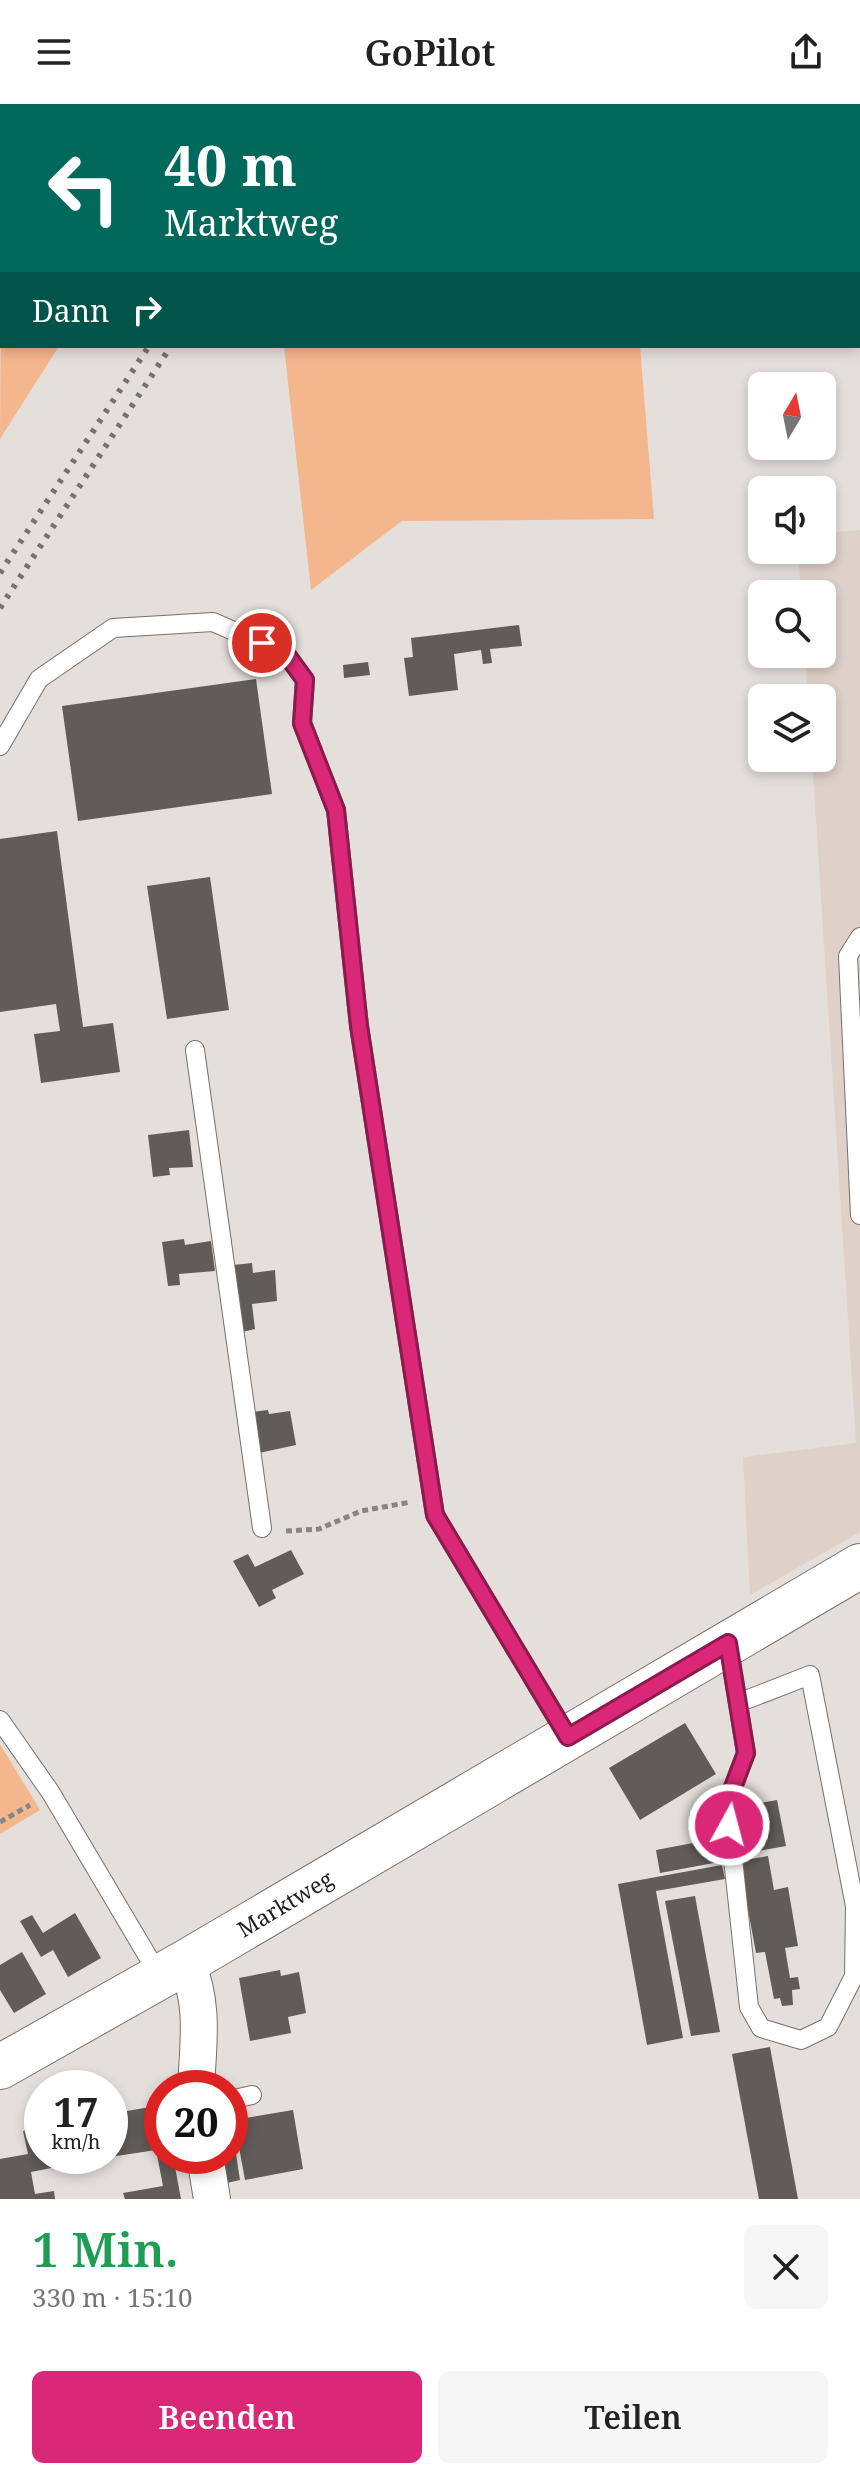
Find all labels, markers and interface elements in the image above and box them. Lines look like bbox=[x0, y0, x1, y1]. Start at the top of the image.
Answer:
text: GoPilot bbox=[365, 28, 495, 77]
icon: menu bbox=[32, 30, 76, 74]
icon: share bbox=[784, 30, 828, 74]
text: 40 m bbox=[164, 126, 297, 202]
icon: left bbox=[32, 136, 136, 240]
text: Marktweg bbox=[164, 198, 338, 247]
icon: right bbox=[125, 288, 169, 332]
text: Dann bbox=[32, 290, 109, 331]
north arrow bbox=[748, 372, 836, 460]
map controls bbox=[748, 372, 836, 772]
button: sound bbox=[748, 476, 836, 564]
button: search bbox=[748, 580, 836, 668]
pin bbox=[228, 609, 296, 677]
icon: arrive bbox=[240, 621, 284, 665]
button: layers bbox=[748, 684, 836, 772]
position arrow bbox=[687, 1783, 771, 1867]
street label: Marktweg bbox=[231, 1863, 338, 1943]
speed limit sign: 20 bbox=[144, 2070, 248, 2174]
text: 17 bbox=[53, 2084, 99, 2139]
text: km/h bbox=[51, 2128, 101, 2155]
text: 1 Min. bbox=[32, 2216, 178, 2281]
button: close bbox=[744, 2225, 828, 2309]
text: 330 m · 15:10 bbox=[32, 2279, 193, 2315]
button: Beenden bbox=[32, 2371, 422, 2463]
button: Teilen bbox=[438, 2371, 828, 2463]

